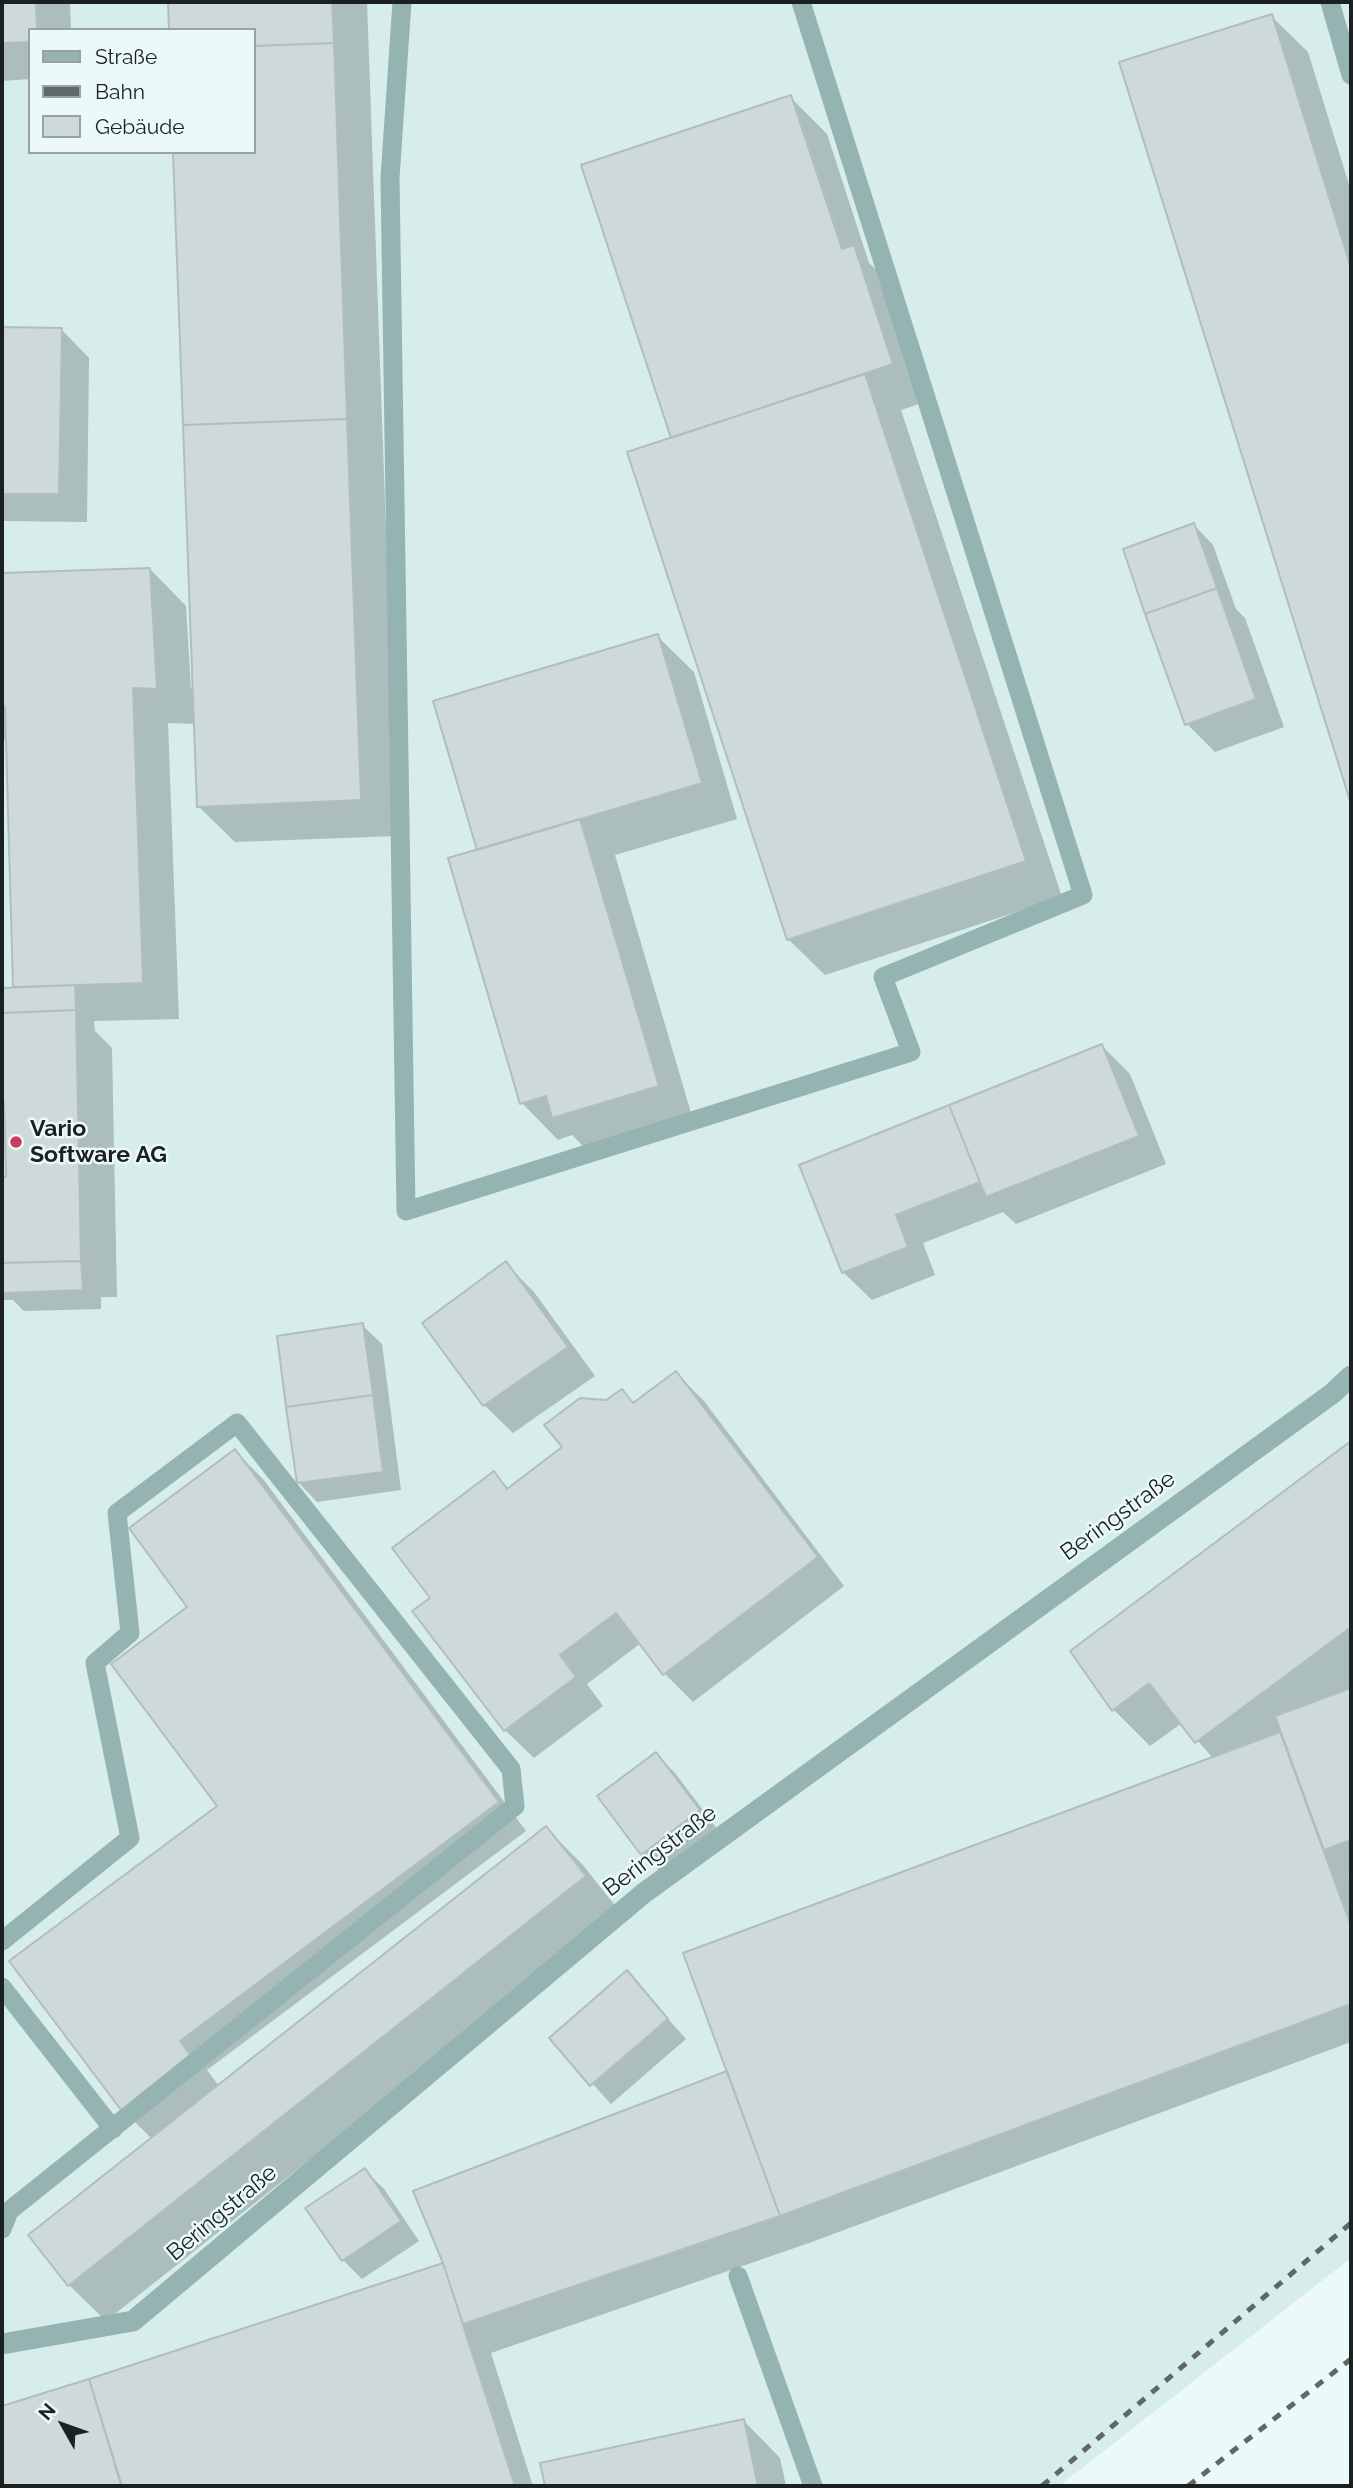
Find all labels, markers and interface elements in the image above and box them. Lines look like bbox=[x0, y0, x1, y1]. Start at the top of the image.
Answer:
legend bbox=[28, 28, 256, 154]
text: Straße bbox=[95, 44, 157, 69]
text: Bahn bbox=[95, 79, 145, 104]
text: Gebäude bbox=[95, 114, 185, 139]
place label: Vario Software AG bbox=[30, 1115, 167, 1169]
marker: Vario Software AG bbox=[8, 1134, 24, 1150]
street label: Beringstraße bbox=[1055, 1465, 1181, 1567]
street label: Beringstraße bbox=[598, 1799, 722, 1903]
street label: Beringstraße bbox=[161, 2159, 283, 2267]
north arrow bbox=[28, 2390, 98, 2460]
text: N bbox=[34, 2399, 60, 2424]

